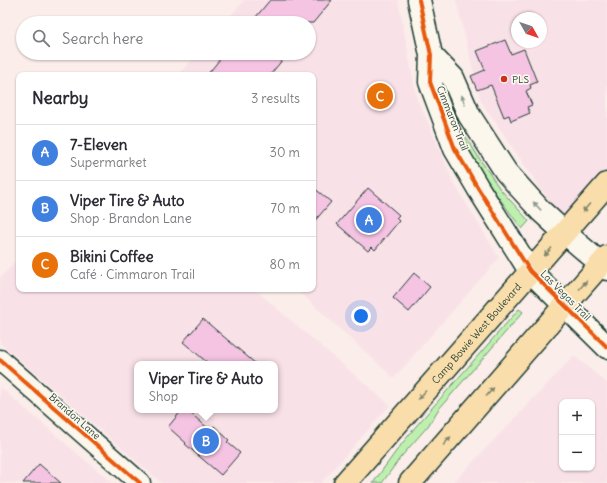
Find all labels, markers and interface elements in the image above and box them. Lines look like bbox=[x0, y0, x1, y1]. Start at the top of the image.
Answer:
north arrow bbox=[511, 12, 547, 48]
search box bbox=[16, 16, 316, 60]
icon: search bbox=[30, 27, 52, 49]
text: Search here bbox=[62, 29, 143, 48]
place label: PLS bbox=[512, 73, 529, 86]
marker: PLS bbox=[499, 74, 509, 84]
pin: C bbox=[367, 81, 393, 111]
street label: Cimmaron Trail bbox=[434, 84, 471, 152]
text: Nearby bbox=[32, 87, 88, 109]
text: 3 results bbox=[251, 90, 300, 107]
one-way arrow bbox=[459, 93, 465, 105]
text: 7-Eleven bbox=[70, 135, 128, 154]
text: A bbox=[41, 144, 49, 161]
text: 30 m bbox=[270, 144, 300, 161]
text: Supermarket bbox=[70, 154, 147, 171]
text: Viper Tire & Auto bbox=[70, 191, 185, 210]
text: B bbox=[41, 200, 49, 217]
text: 70 m bbox=[271, 200, 300, 217]
one-way arrow bbox=[532, 201, 541, 211]
one-way arrow bbox=[581, 203, 590, 214]
pin: A bbox=[356, 205, 382, 235]
text: Shop · Brandon Lane bbox=[70, 210, 192, 227]
text: Bikini Coffee bbox=[70, 247, 153, 266]
one-way arrow bbox=[543, 247, 552, 257]
text: C bbox=[41, 256, 49, 273]
text: 80 m bbox=[269, 256, 300, 273]
text: Café · Cimmaron Trail bbox=[70, 266, 195, 283]
street label: Las Vegas Trail bbox=[538, 267, 594, 323]
one-way arrow bbox=[578, 280, 587, 290]
street label: Camp Bowie West Boulevard bbox=[429, 281, 524, 387]
your location bbox=[351, 306, 371, 326]
popup bbox=[134, 361, 278, 413]
text: Viper Tire & Auto bbox=[149, 369, 263, 388]
one-way arrow bbox=[485, 387, 494, 397]
text: Shop bbox=[149, 388, 178, 405]
street label: Brandon Lane bbox=[46, 390, 103, 442]
one-way arrow bbox=[417, 390, 426, 401]
map controls bbox=[559, 399, 595, 471]
button: + bbox=[559, 399, 595, 435]
pin: B bbox=[193, 426, 219, 456]
one-way arrow bbox=[443, 435, 452, 446]
button: − bbox=[559, 435, 595, 471]

